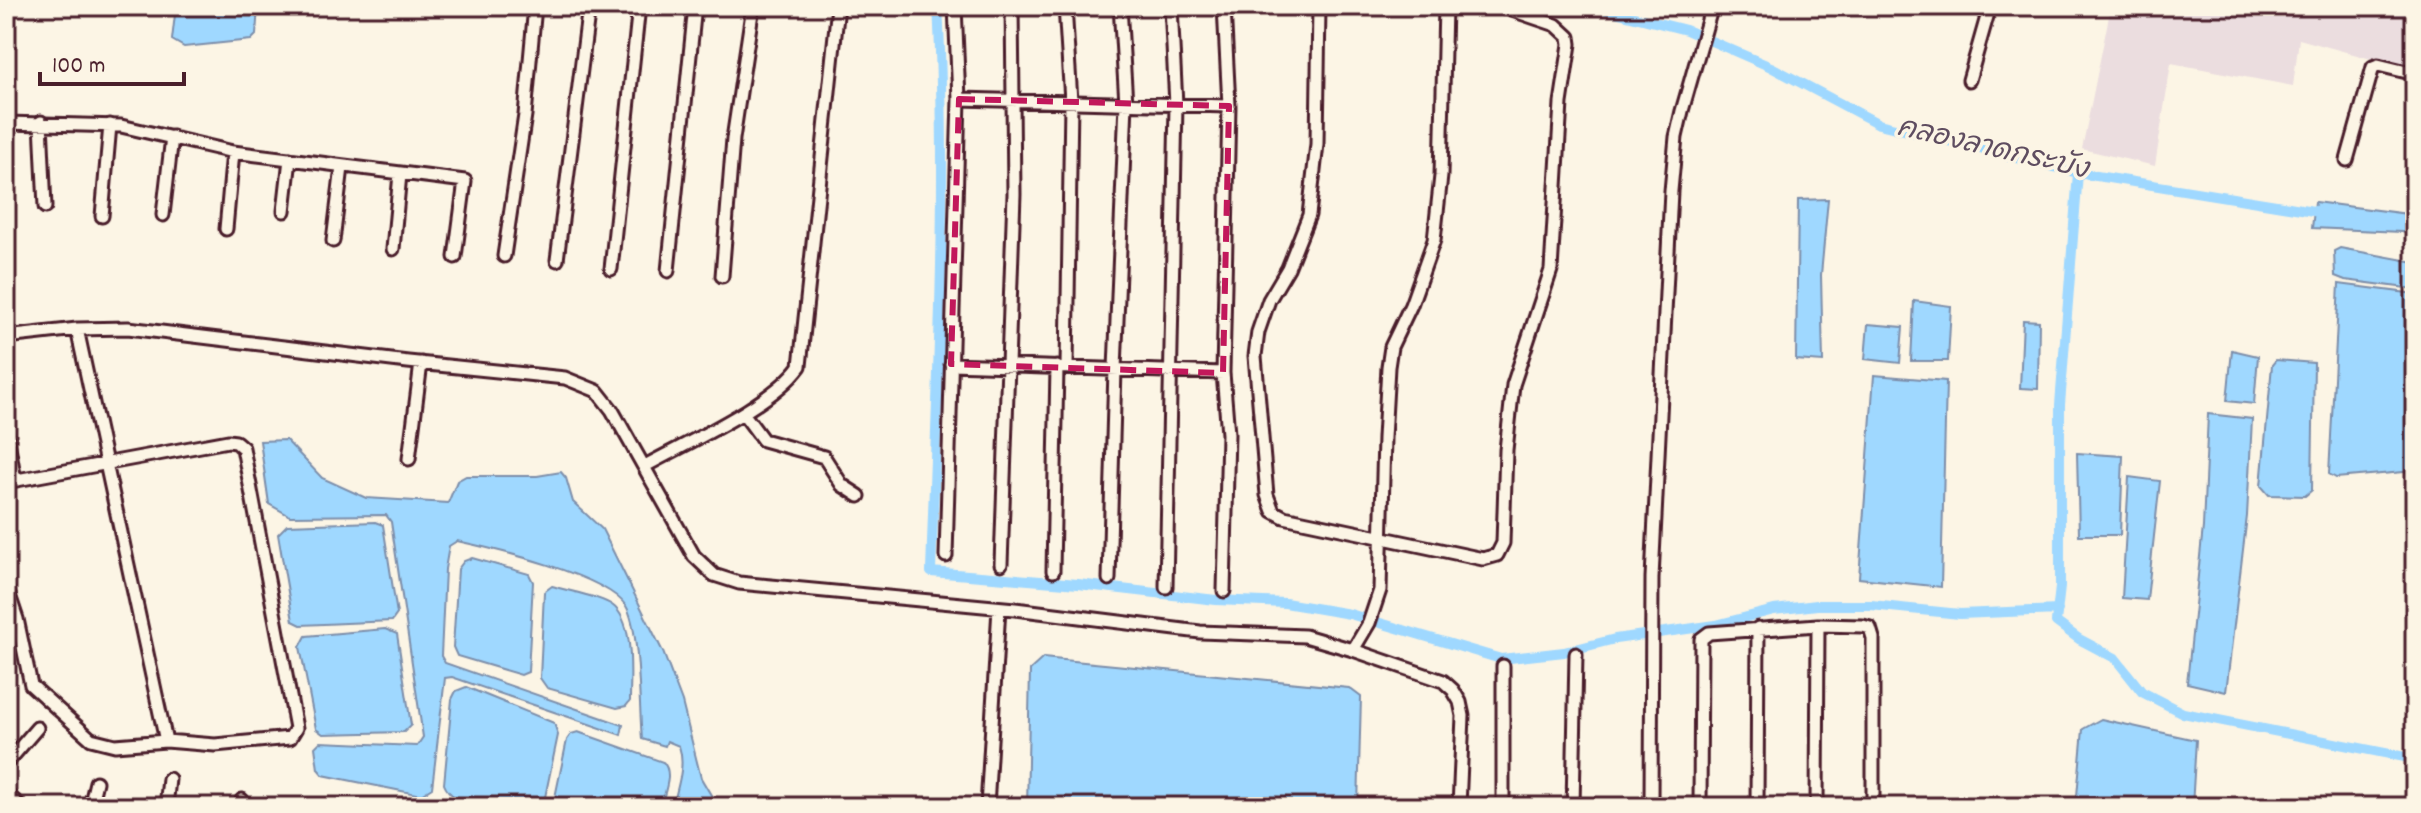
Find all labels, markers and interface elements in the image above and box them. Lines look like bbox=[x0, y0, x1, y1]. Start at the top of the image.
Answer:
scale bar bbox=[40, 36, 184, 86]
text: 100 m bbox=[52, 50, 105, 84]
water label: คลองลาดกระบัง bbox=[1893, 110, 2094, 193]

